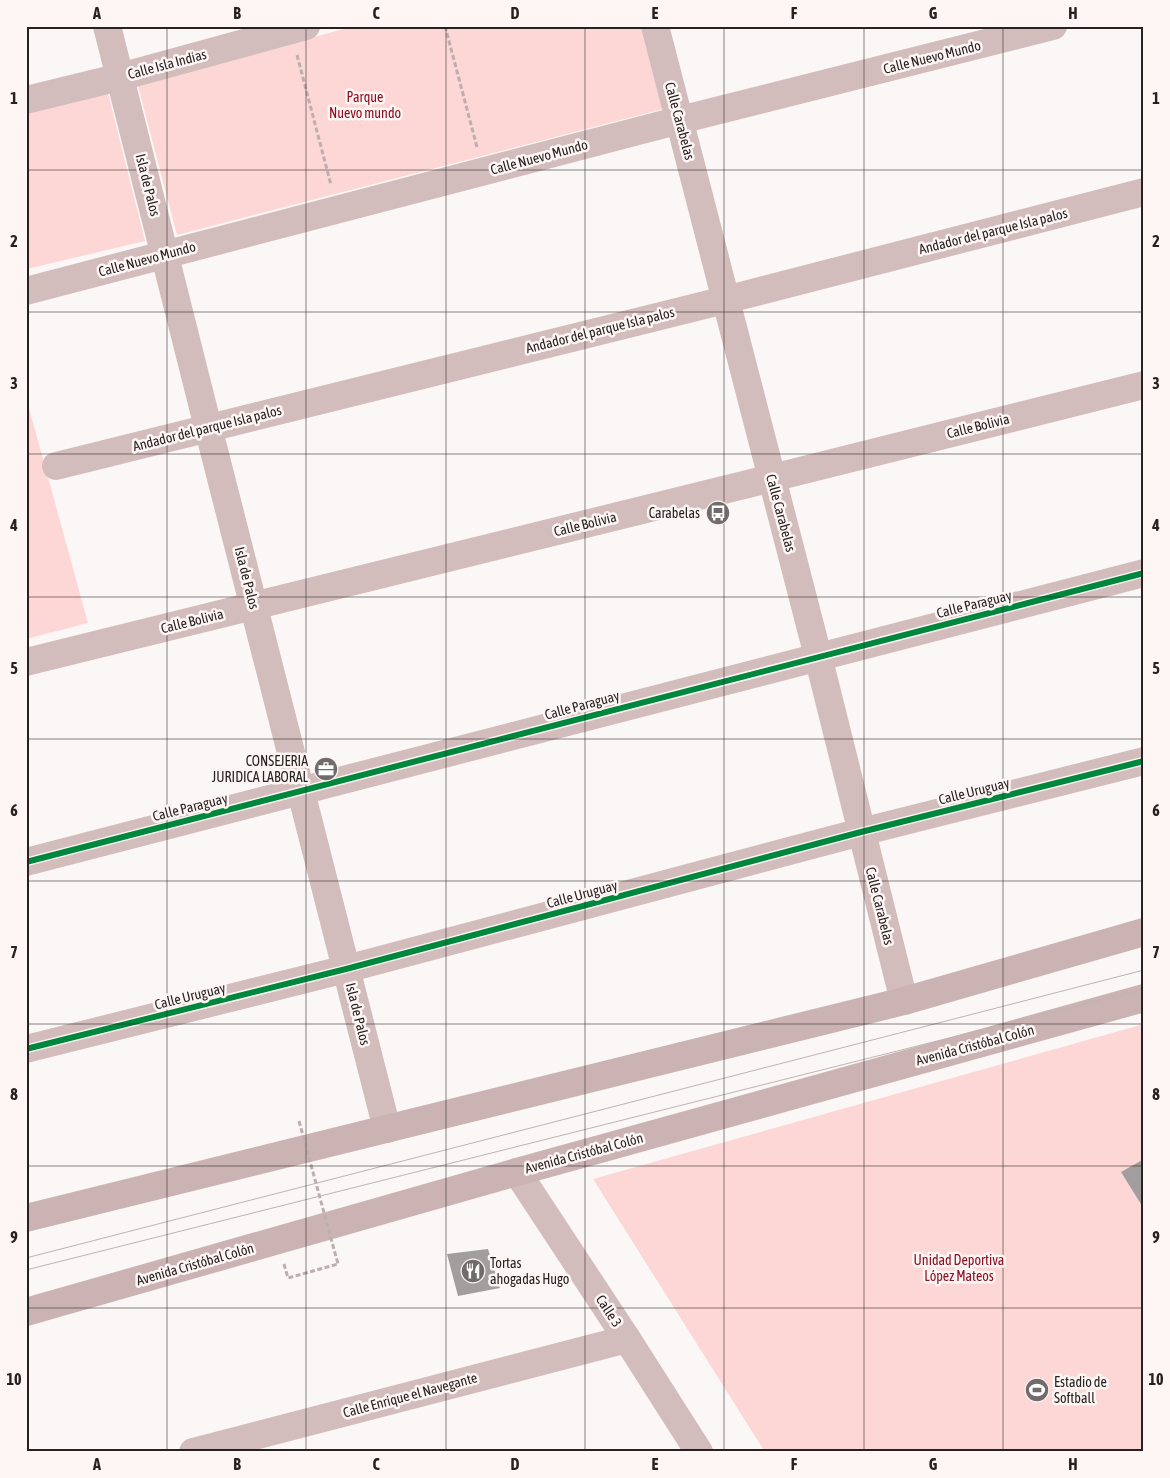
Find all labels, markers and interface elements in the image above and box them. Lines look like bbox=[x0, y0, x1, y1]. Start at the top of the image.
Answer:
text: A bbox=[92, 4, 101, 22]
text: B bbox=[233, 4, 241, 22]
text: C bbox=[372, 4, 380, 22]
text: D bbox=[511, 4, 520, 22]
text: E bbox=[652, 4, 659, 22]
text: F bbox=[791, 4, 798, 22]
text: G bbox=[929, 4, 938, 22]
text: H bbox=[1068, 4, 1078, 22]
street label: Calle Nuevo Mundo bbox=[882, 37, 982, 77]
street label: Calle Isla Indias bbox=[126, 46, 208, 82]
street label: Calle Carabelas bbox=[662, 80, 698, 162]
text: 1 bbox=[10, 89, 18, 107]
park label: Parque Nuevo mundo bbox=[329, 89, 401, 121]
text: 1 bbox=[1152, 89, 1160, 107]
street label: Calle Nuevo Mundo bbox=[489, 136, 589, 178]
street label: Isla de Palos bbox=[133, 152, 163, 218]
street label: Andador del parque Isla palos bbox=[917, 205, 1069, 257]
text: 2 bbox=[10, 232, 18, 250]
text: 2 bbox=[1152, 232, 1160, 250]
street label: Calle Nuevo Mundo bbox=[97, 238, 197, 280]
street label: Andador del parque Isla palos bbox=[524, 304, 676, 356]
text: 3 bbox=[10, 374, 18, 392]
text: 3 bbox=[1152, 374, 1160, 392]
street label: Andador del parque Isla palos bbox=[131, 402, 283, 454]
street label: Calle Bolivia bbox=[945, 410, 1011, 442]
street label: Calle Carabelas bbox=[763, 472, 799, 554]
bus stop icon: Carabelas bbox=[705, 500, 731, 526]
place label: Carabelas bbox=[649, 505, 700, 521]
street label: Calle Bolivia bbox=[552, 508, 618, 540]
text: 4 bbox=[9, 516, 18, 534]
text: 4 bbox=[1151, 516, 1160, 534]
street label: Isla de Palos bbox=[232, 545, 262, 611]
street label: Calle Paraguay bbox=[935, 587, 1013, 621]
street label: Calle Bolivia bbox=[159, 605, 225, 637]
text: 5 bbox=[10, 659, 18, 677]
text: 5 bbox=[1152, 659, 1160, 677]
street label: Calle Paraguay bbox=[543, 687, 621, 723]
place label: CONSEJERIA JURIDICA LABORAL bbox=[212, 753, 309, 785]
office icon: CONSEJERIA JURIDICA LABORAL bbox=[313, 756, 339, 782]
street label: Calle Uruguay bbox=[937, 774, 1011, 808]
street label: Calle Paraguay bbox=[151, 790, 229, 824]
text: 6 bbox=[10, 801, 18, 819]
text: 6 bbox=[1152, 801, 1160, 819]
street label: Calle Carabelas bbox=[863, 865, 897, 947]
street label: Calle Uruguay bbox=[545, 877, 619, 911]
text: 7 bbox=[10, 943, 18, 961]
text: 7 bbox=[1152, 943, 1160, 961]
street label: Calle Uruguay bbox=[153, 979, 227, 1013]
street label: Isla de Palos bbox=[343, 981, 373, 1047]
street label: Avenida Cristóbal Colón bbox=[914, 1022, 1036, 1068]
text: 8 bbox=[10, 1085, 18, 1103]
text: 8 bbox=[1152, 1085, 1160, 1103]
street label: Avenida Cristóbal Colón bbox=[523, 1130, 645, 1176]
text: 9 bbox=[10, 1228, 18, 1246]
text: 9 bbox=[1152, 1228, 1160, 1246]
street label: Avenida Cristóbal Colón bbox=[134, 1240, 256, 1288]
park label: Unidad Deportiva López Mateos bbox=[914, 1252, 1004, 1284]
place label: Tortas ahogadas Hugo bbox=[490, 1255, 569, 1287]
restaurant icon: Tortas ahogadas Hugo bbox=[460, 1258, 486, 1284]
street label: Calle 3 bbox=[593, 1292, 625, 1330]
street label: Calle Enrique el Navegante bbox=[341, 1369, 479, 1421]
text: 10 bbox=[6, 1370, 22, 1388]
text: 10 bbox=[1148, 1370, 1164, 1388]
place label: Estadio de Softball bbox=[1054, 1374, 1107, 1406]
sports icon: Estadio de Softball bbox=[1024, 1377, 1050, 1403]
text: A bbox=[92, 1455, 101, 1473]
text: B bbox=[233, 1455, 241, 1473]
text: C bbox=[372, 1455, 380, 1473]
text: D bbox=[511, 1455, 520, 1473]
text: E bbox=[652, 1455, 659, 1473]
text: F bbox=[791, 1455, 798, 1473]
text: G bbox=[929, 1455, 938, 1473]
text: H bbox=[1068, 1455, 1078, 1473]

